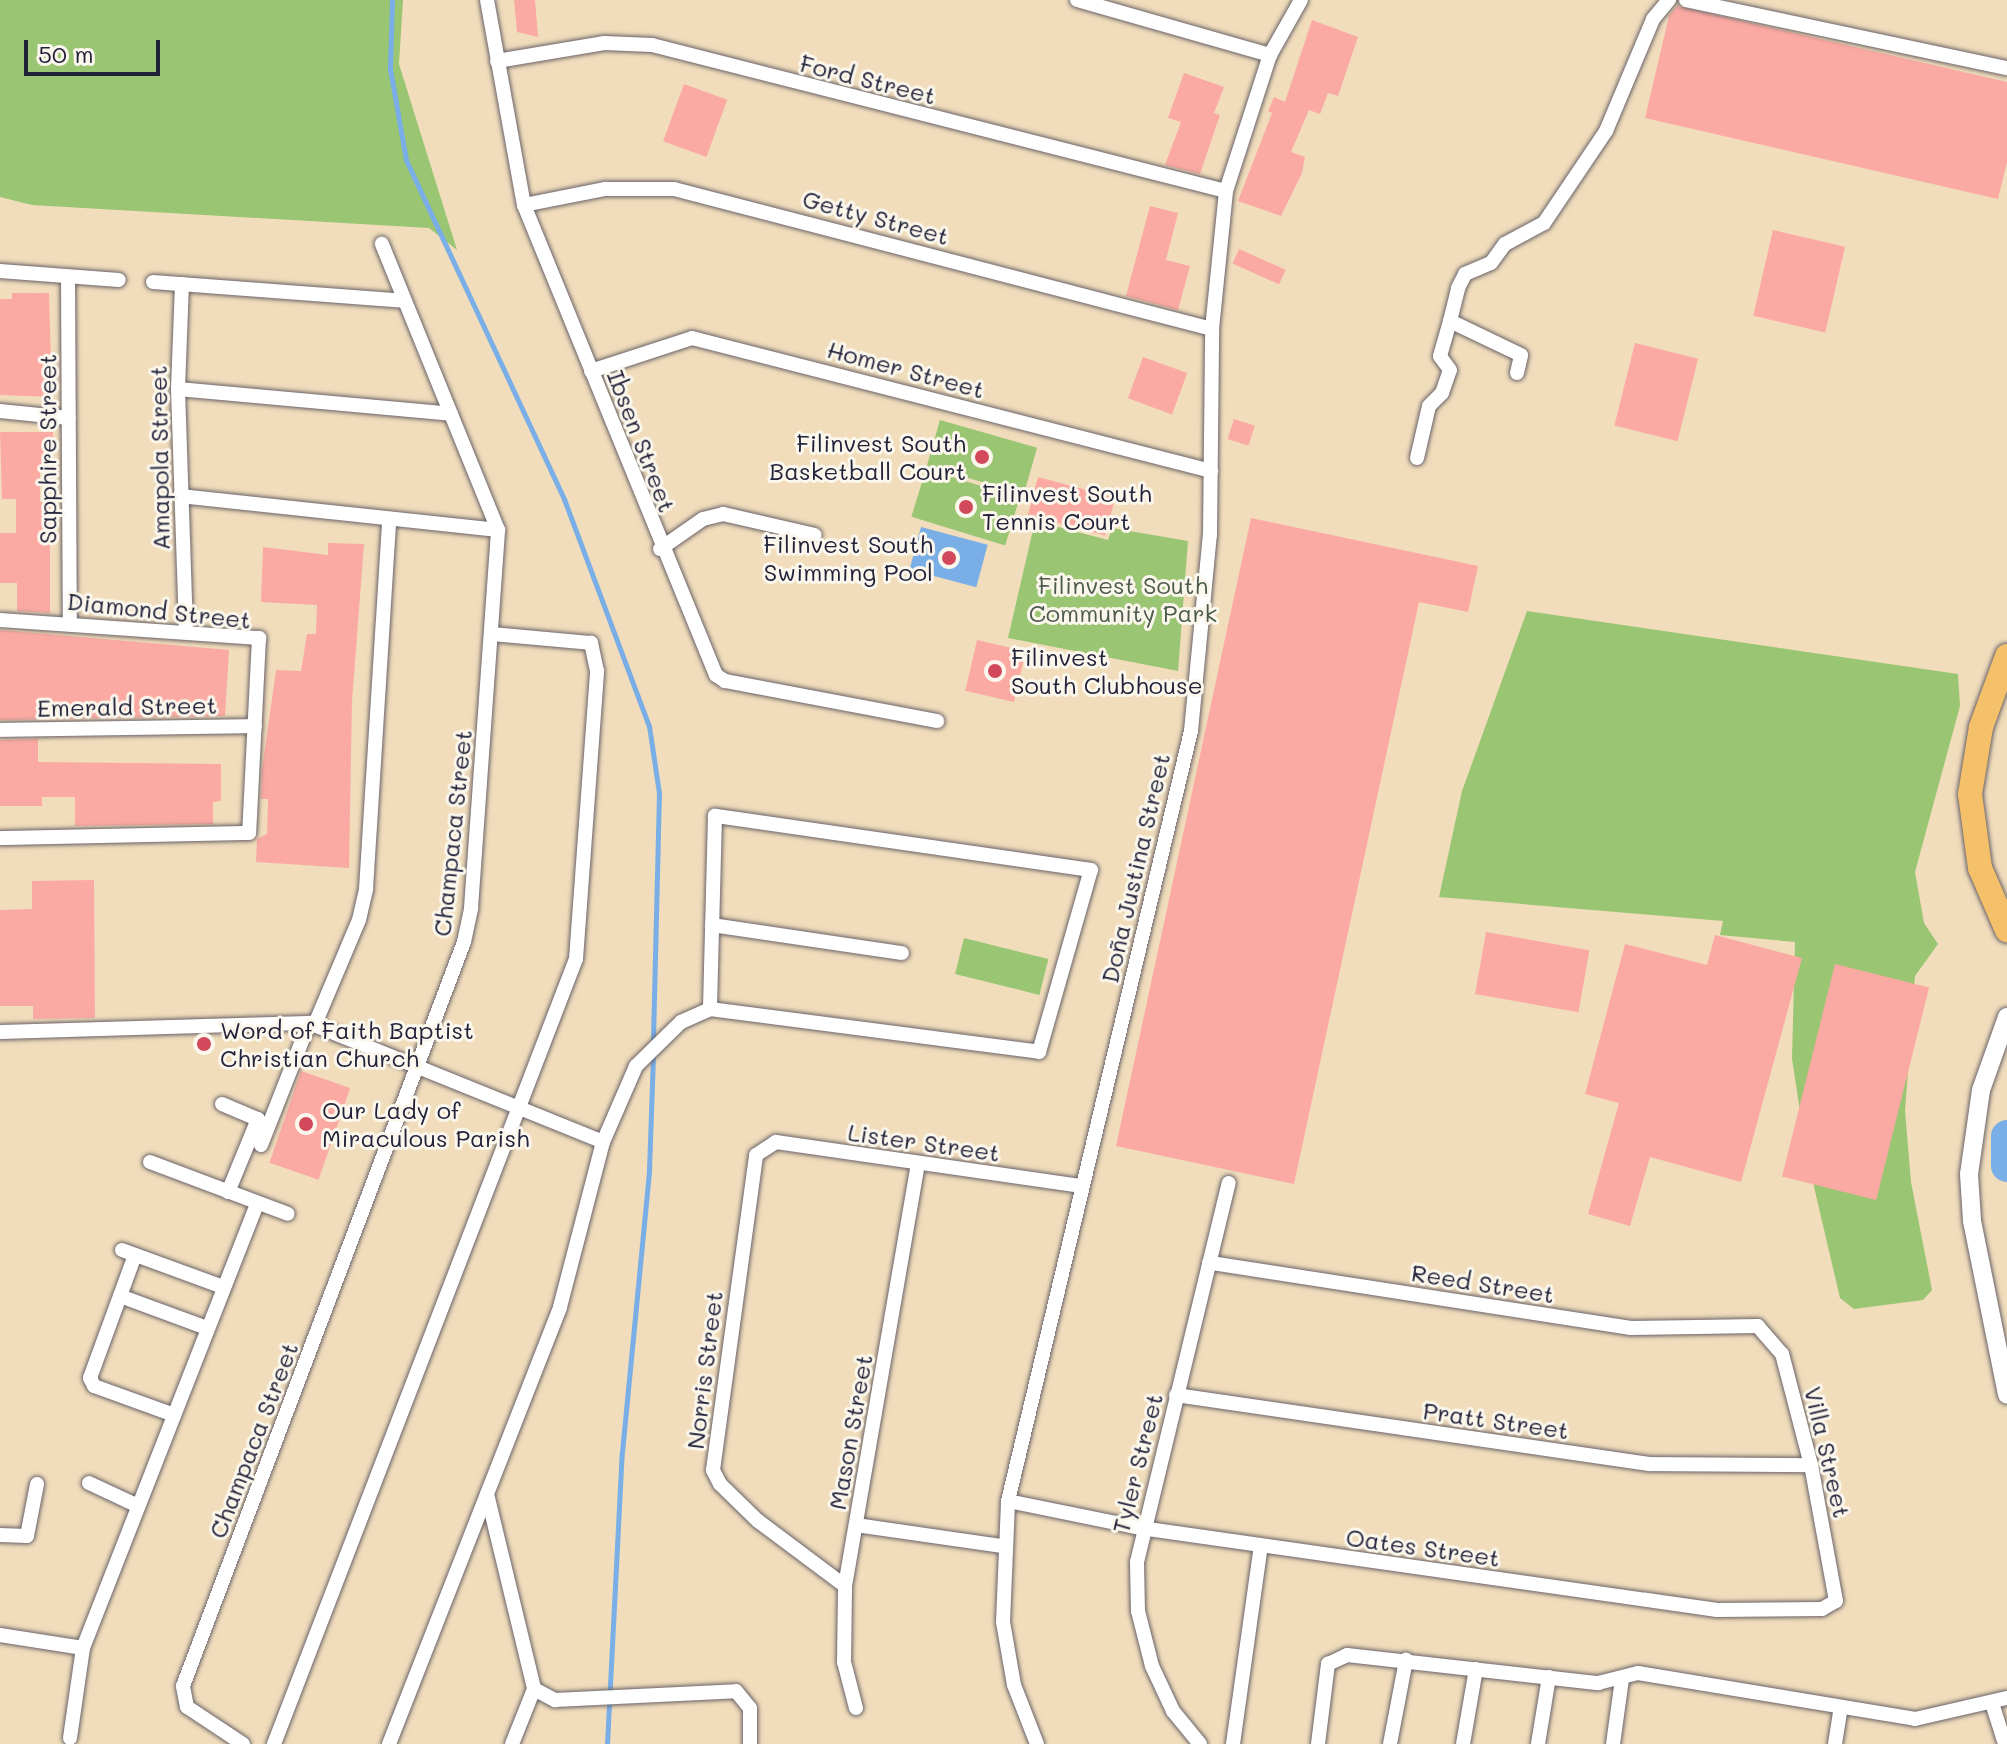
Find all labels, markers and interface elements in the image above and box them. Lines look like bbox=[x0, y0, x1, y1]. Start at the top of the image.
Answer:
scale bar bbox=[28, 24, 164, 74]
text: 50 m bbox=[38, 38, 94, 69]
street label: Ford Street bbox=[797, 48, 939, 110]
street label: Getty Street bbox=[800, 184, 952, 250]
street label: Homer Street bbox=[824, 334, 988, 404]
street label: Sapphire Street bbox=[33, 354, 61, 544]
street label: Amapola Street bbox=[143, 365, 175, 551]
street label: Ibsen Street bbox=[602, 366, 682, 516]
place label: Filinvest South Basketball Court bbox=[769, 429, 966, 485]
marker: Filinvest South Basketball Court bbox=[973, 448, 991, 466]
place label: Filinvest South Tennis Court bbox=[982, 479, 1152, 535]
marker: Filinvest South Tennis Court bbox=[957, 498, 975, 516]
place label: Filinvest South Swimming Pool bbox=[763, 530, 933, 586]
marker: Filinvest South Swimming Pool bbox=[940, 549, 958, 567]
park label: Filinvest South Community Park bbox=[1029, 571, 1217, 627]
street label: Diamond Street bbox=[66, 586, 252, 634]
place label: Filinvest South Clubhouse bbox=[1011, 643, 1203, 699]
marker: Filinvest South Clubhouse bbox=[986, 662, 1004, 680]
street label: Emerald Street bbox=[37, 690, 217, 722]
street label: Champaca Street bbox=[427, 728, 477, 938]
street label: Doña Justina Street bbox=[1095, 750, 1175, 986]
place label: Word of Faith Baptist Christian Church bbox=[220, 1016, 474, 1072]
marker: Word of Faith Baptist Christian Church bbox=[195, 1035, 213, 1053]
place label: Our Lady of Miraculous Parish bbox=[322, 1096, 530, 1152]
marker: Our Lady of Miraculous Parish bbox=[297, 1115, 315, 1133]
street label: Lister Street bbox=[846, 1117, 1002, 1167]
street label: Reed Street bbox=[1409, 1257, 1557, 1309]
street label: Norris Street bbox=[680, 1289, 728, 1451]
street label: Champaca Street bbox=[202, 1338, 304, 1542]
street label: Mason Street bbox=[822, 1352, 878, 1512]
street label: Villa Street bbox=[1799, 1384, 1857, 1520]
street label: Tyler Street bbox=[1106, 1390, 1168, 1536]
street label: Pratt Street bbox=[1421, 1396, 1571, 1444]
street label: Oates Street bbox=[1344, 1522, 1502, 1572]

